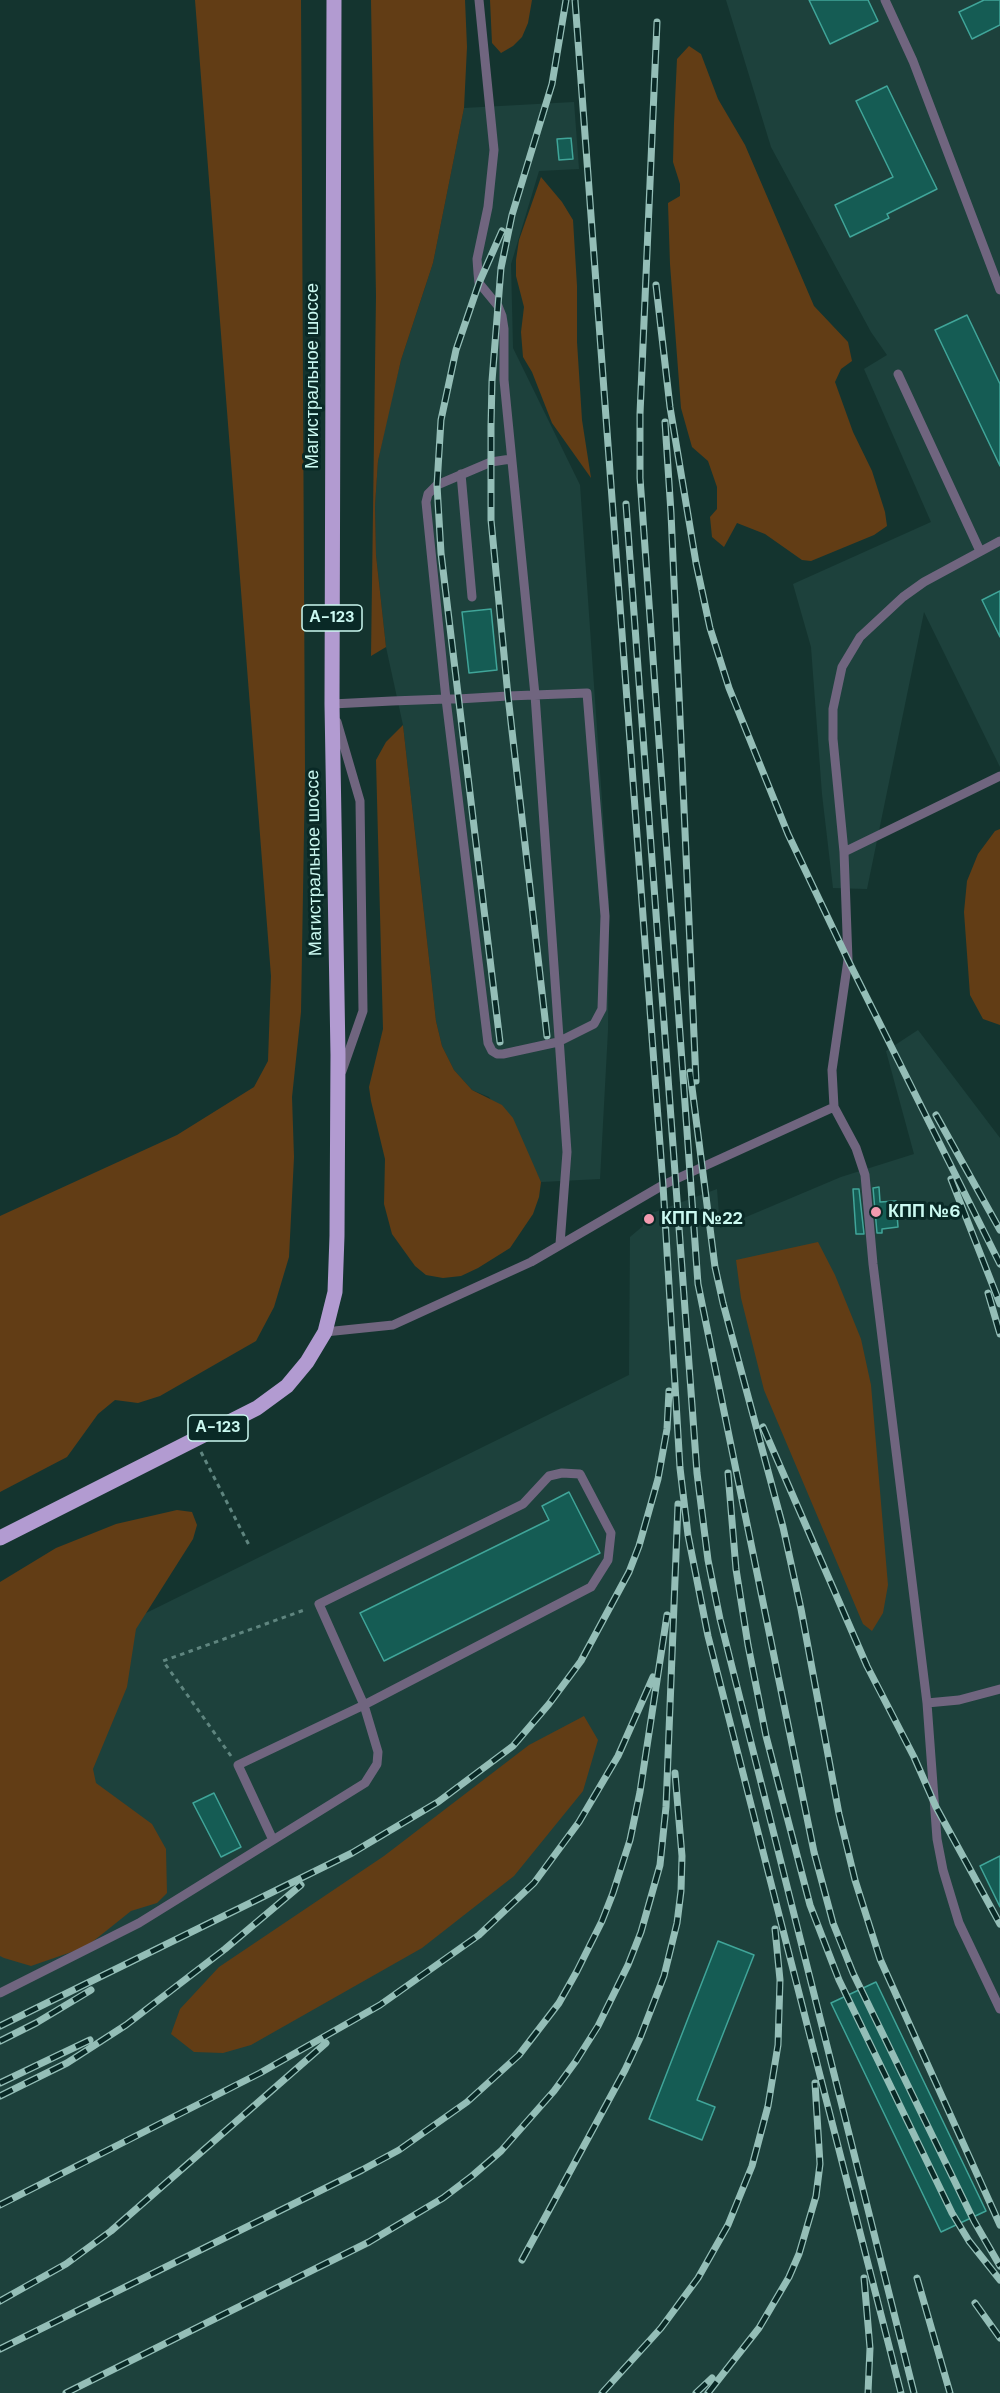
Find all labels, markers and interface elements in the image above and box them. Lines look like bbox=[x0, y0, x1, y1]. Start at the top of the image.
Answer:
street label: Магистральное шоссе bbox=[302, 283, 324, 469]
road number: А-123 bbox=[302, 605, 362, 631]
street label: Магистральное шоссе bbox=[303, 770, 327, 956]
place label: КПП №6 bbox=[888, 1201, 961, 1223]
marker: КПП №6 bbox=[869, 1205, 883, 1219]
place label: КПП №22 bbox=[661, 1208, 743, 1230]
marker: КПП №22 bbox=[642, 1212, 656, 1226]
road number: А-123 bbox=[188, 1415, 248, 1441]

